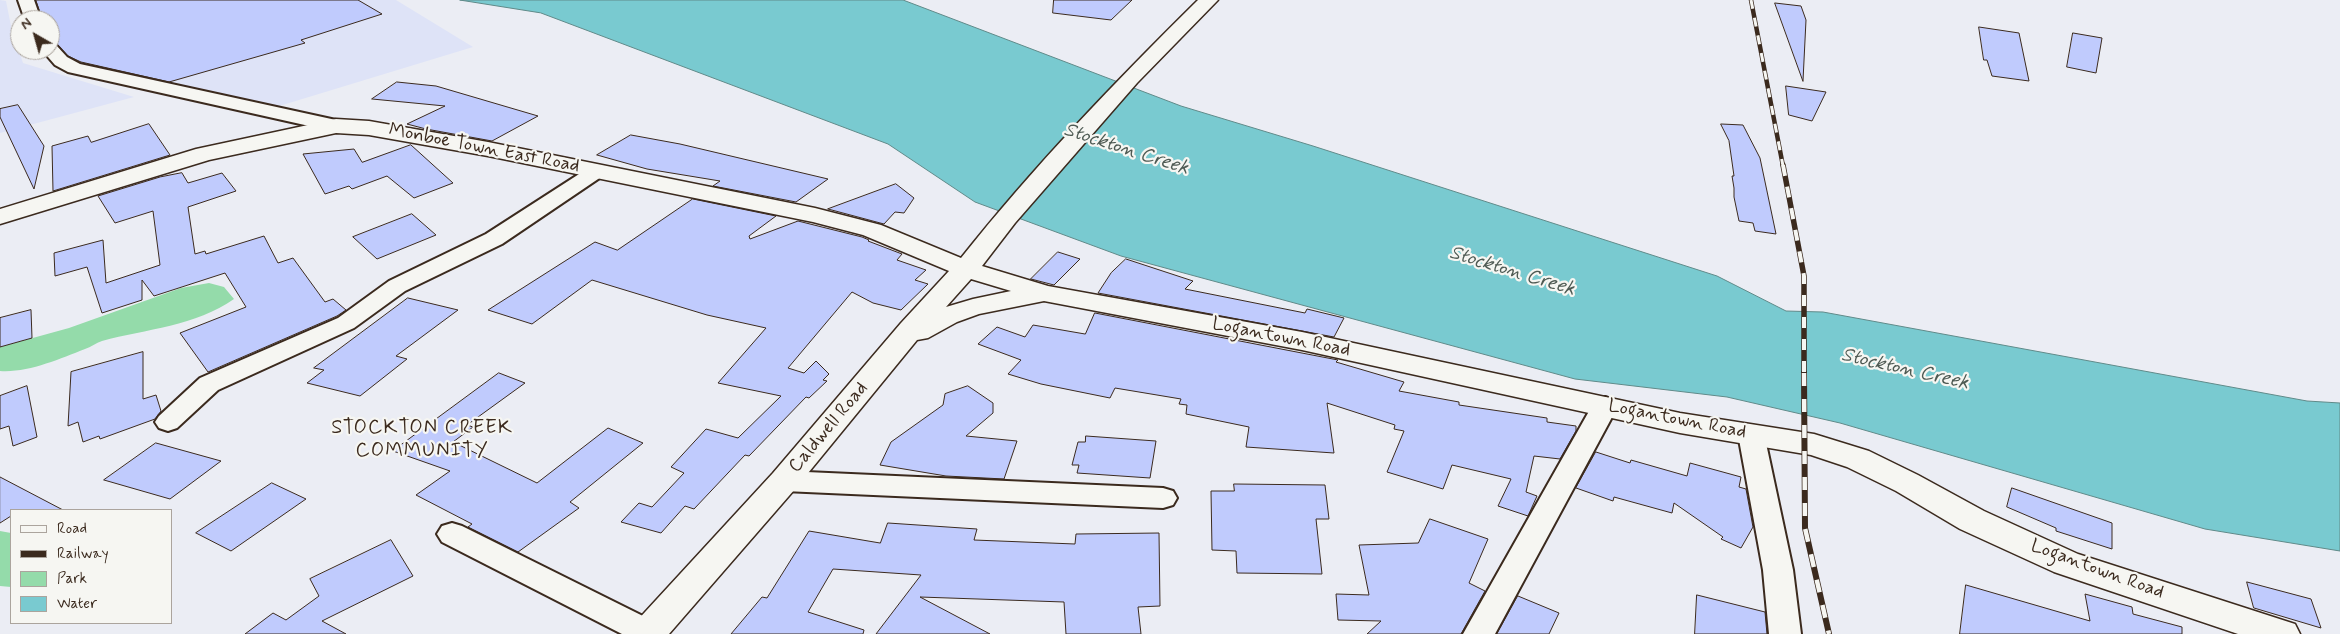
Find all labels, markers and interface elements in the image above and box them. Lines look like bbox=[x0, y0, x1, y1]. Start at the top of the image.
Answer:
north arrow bbox=[10, 10, 60, 60]
text: N bbox=[17, 14, 36, 34]
water label: Stockton Creek bbox=[1060, 118, 1192, 182]
street label: Monboe Town East Road bbox=[387, 119, 581, 179]
water label: Stockton Creek bbox=[1446, 241, 1578, 303]
street label: Logantown Road bbox=[1210, 313, 1352, 363]
water label: Stockton Creek bbox=[1839, 344, 1971, 396]
street label: Caldwell Road bbox=[785, 378, 873, 478]
street label: Logantown Road bbox=[1606, 395, 1748, 445]
district label: STOCKTON CREEK COMMUNITY bbox=[328, 417, 516, 464]
legend bbox=[10, 509, 172, 624]
text: Road bbox=[57, 519, 87, 539]
street label: Logantown Road bbox=[2027, 535, 2167, 605]
text: Railway bbox=[57, 544, 109, 564]
text: Park bbox=[57, 569, 87, 589]
text: Water bbox=[57, 594, 97, 614]

